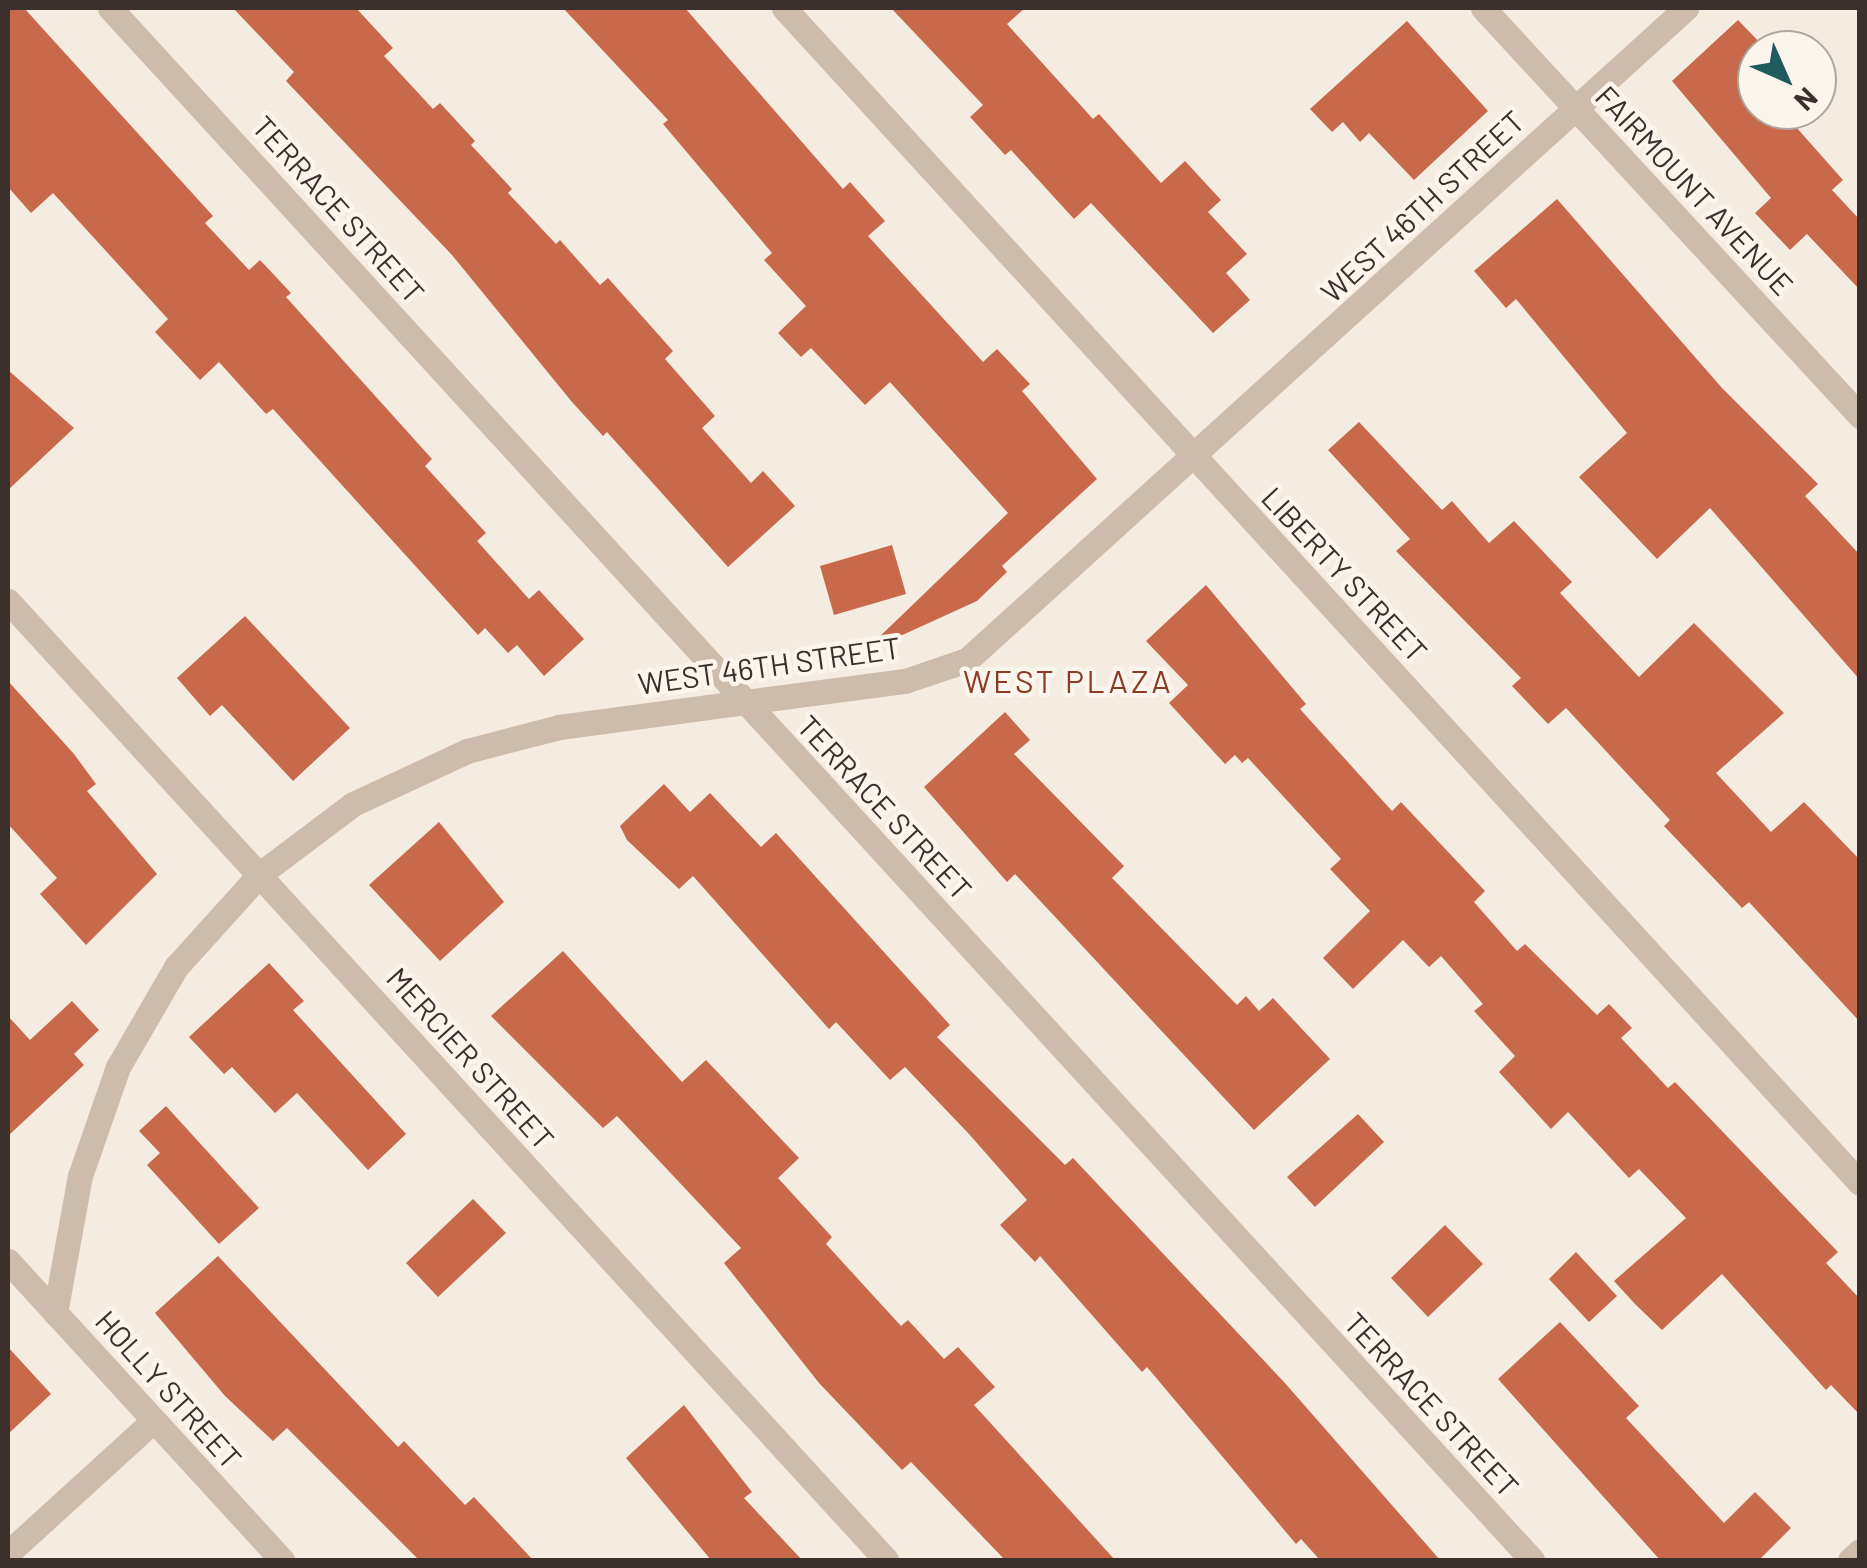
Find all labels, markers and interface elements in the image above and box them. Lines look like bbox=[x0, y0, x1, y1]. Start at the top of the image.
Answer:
north arrow bbox=[1737, 30, 1837, 130]
street label: FAIRMOUNT AVENUE bbox=[1589, 78, 1801, 302]
text: N bbox=[1788, 81, 1825, 118]
street label: WEST 46TH STREET bbox=[1313, 103, 1531, 309]
street label: TERRACE STREET bbox=[246, 108, 432, 310]
street label: LIBERTY STREET bbox=[1255, 479, 1435, 669]
street label: WEST 46TH STREET bbox=[636, 629, 902, 701]
district label: WEST PLAZA bbox=[963, 661, 1173, 699]
street label: TERRACE STREET bbox=[790, 707, 980, 907]
street label: MERCIER STREET bbox=[380, 960, 562, 1156]
street label: HOLLY STREET bbox=[89, 1302, 249, 1476]
street label: TERRACE STREET bbox=[1337, 1304, 1527, 1504]

